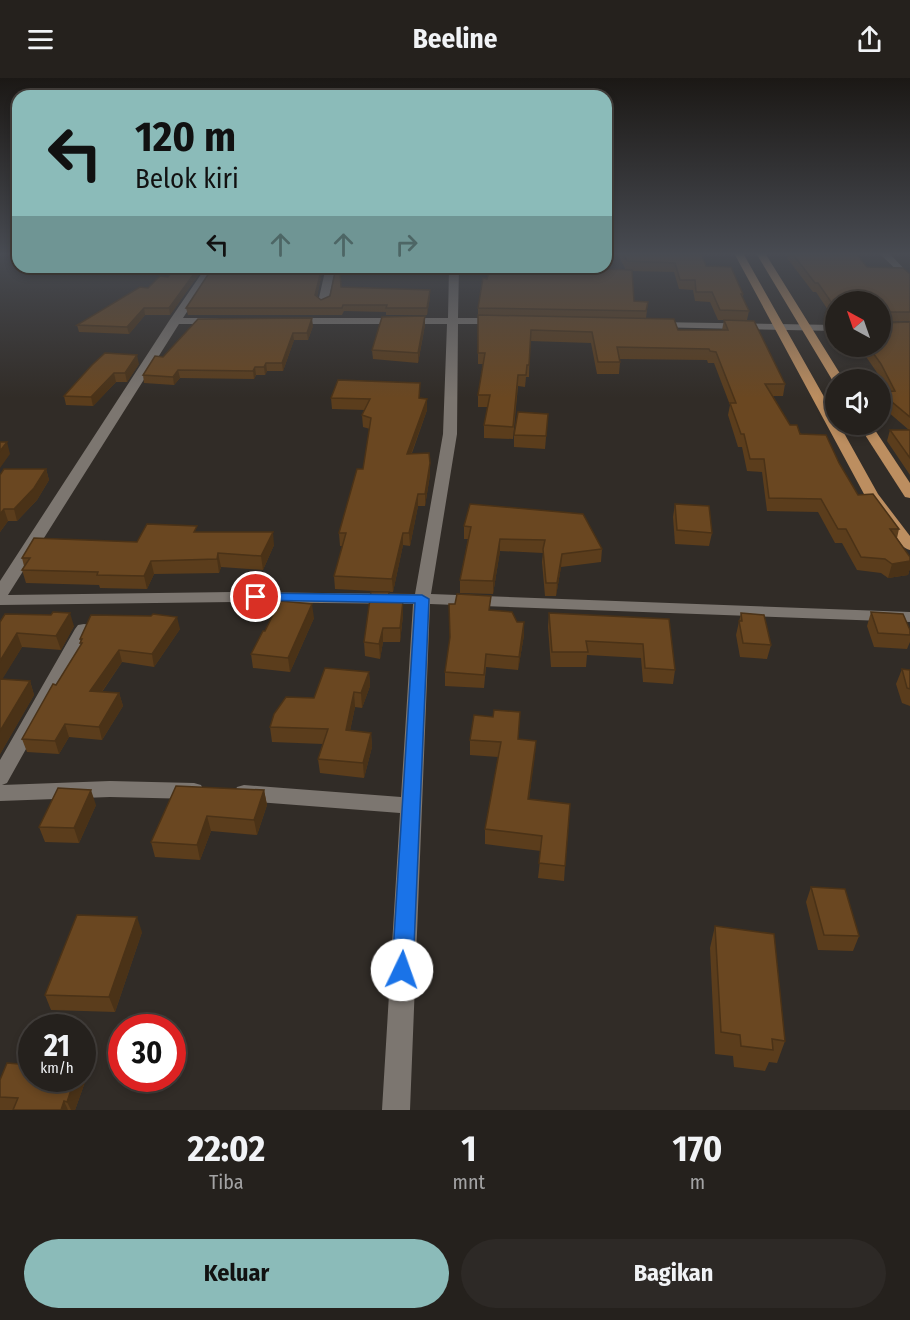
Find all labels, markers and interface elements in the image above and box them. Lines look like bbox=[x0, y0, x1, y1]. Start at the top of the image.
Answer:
icon: menu bbox=[24, 23, 57, 56]
text: Beeline bbox=[413, 23, 497, 55]
icon: share bbox=[853, 23, 886, 56]
text: 120 m bbox=[135, 112, 236, 162]
icon: left bbox=[36, 114, 114, 192]
text: Belok kiri bbox=[135, 163, 239, 195]
icon: left bbox=[201, 228, 234, 261]
icon: ahead bbox=[264, 228, 297, 261]
icon: ahead bbox=[327, 228, 360, 261]
icon: right bbox=[390, 228, 423, 261]
north arrow bbox=[825, 291, 891, 357]
map controls bbox=[825, 291, 891, 435]
button: sound bbox=[825, 369, 891, 435]
pin bbox=[230, 571, 281, 622]
icon: arrive bbox=[239, 580, 272, 613]
position arrow bbox=[370, 938, 434, 1002]
speed limit sign: 30 bbox=[108, 1014, 186, 1092]
text: 21 bbox=[44, 1028, 70, 1064]
text: km/h bbox=[40, 1059, 74, 1077]
text: 22:02 bbox=[188, 1127, 265, 1171]
text: 1 bbox=[461, 1127, 476, 1171]
text: 170 bbox=[673, 1127, 722, 1171]
text: Tiba bbox=[209, 1170, 244, 1194]
text: mnt bbox=[453, 1170, 485, 1194]
text: m bbox=[690, 1170, 705, 1194]
button: Keluar bbox=[24, 1239, 449, 1308]
button: Bagikan bbox=[461, 1239, 886, 1308]

